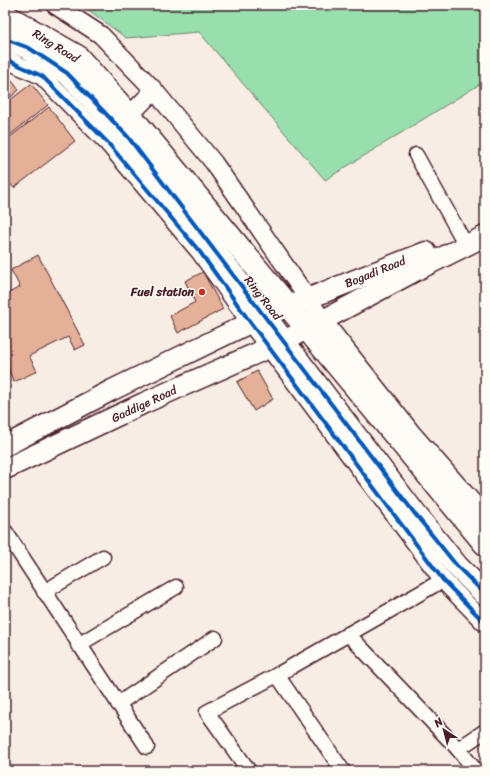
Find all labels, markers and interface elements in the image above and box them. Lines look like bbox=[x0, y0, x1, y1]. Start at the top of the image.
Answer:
street label: Ring Road bbox=[28, 23, 84, 69]
street label: Bogadi Road bbox=[341, 250, 410, 294]
street label: Ring Road bbox=[238, 271, 288, 326]
place label: Fuel station bbox=[130, 281, 195, 303]
marker: Fuel station bbox=[197, 287, 207, 297]
street label: Gaddige Road bbox=[108, 378, 182, 429]
north arrow bbox=[424, 710, 464, 750]
text: N bbox=[429, 712, 447, 733]

